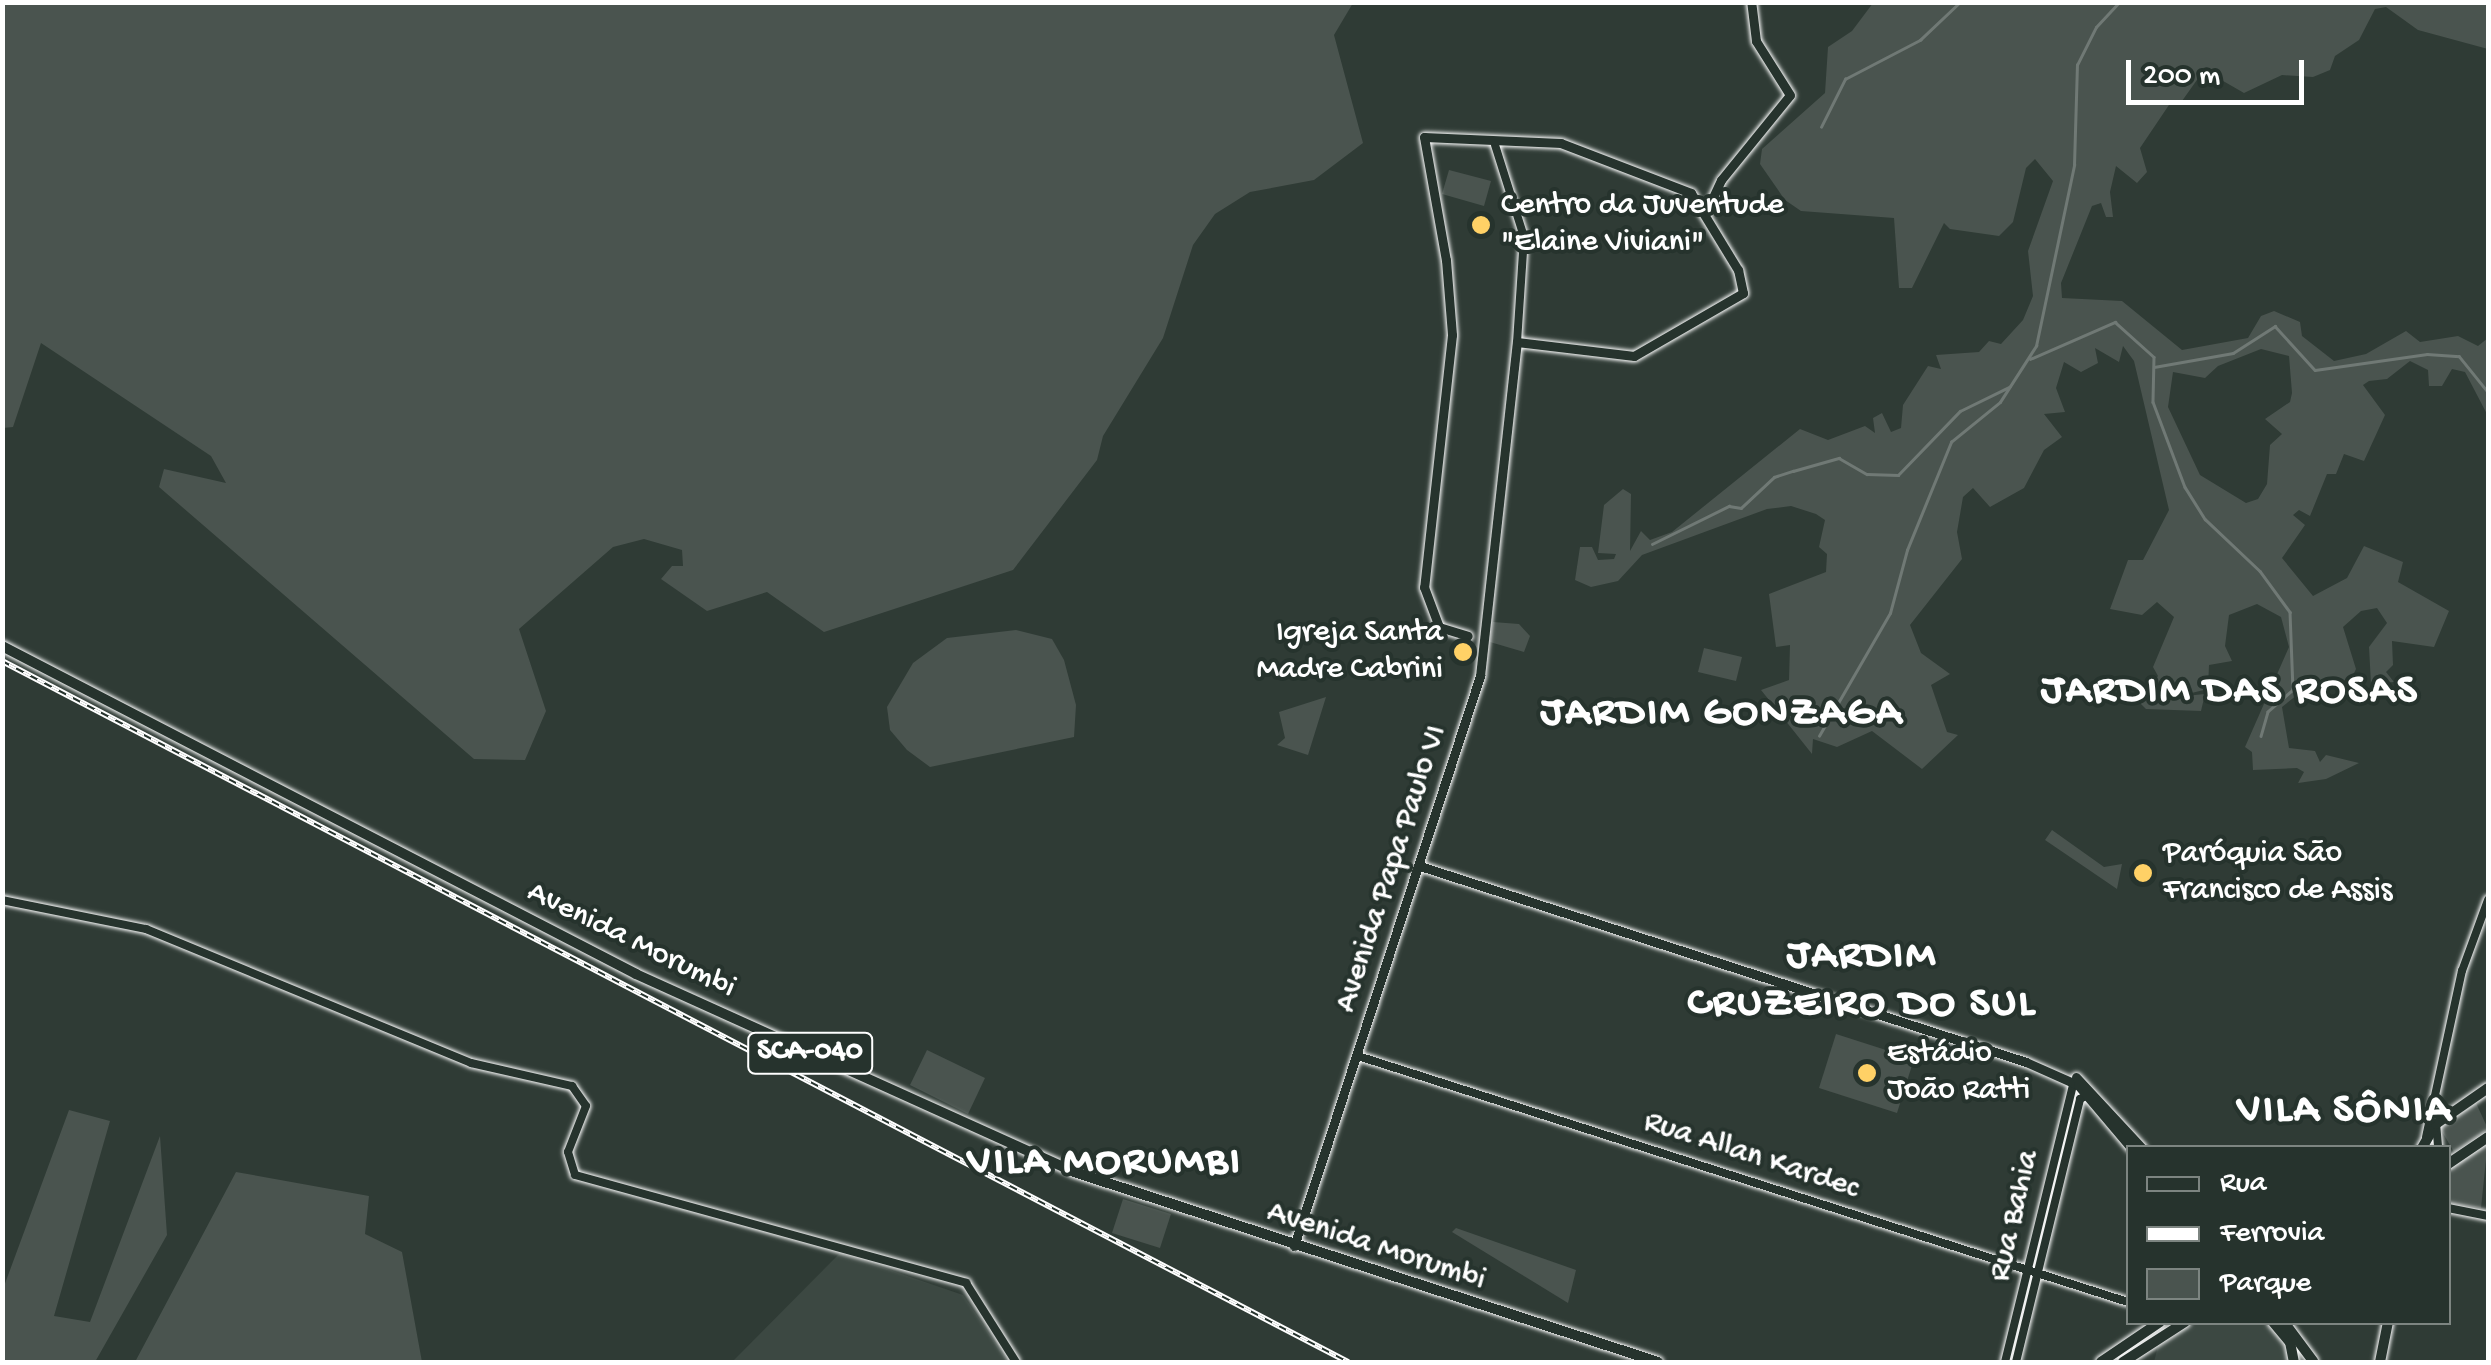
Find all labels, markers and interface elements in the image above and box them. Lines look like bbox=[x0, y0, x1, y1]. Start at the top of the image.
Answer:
scale bar bbox=[2131, 40, 2308, 102]
text: 200 m bbox=[2143, 60, 2220, 95]
place label: Centro da Juventude "Elaine Viviani" bbox=[1501, 188, 1784, 263]
marker: Centro da Juventude "Elaine Viviani" bbox=[1470, 214, 1492, 236]
place label: Igreja Santa Madre Cabrini bbox=[1256, 615, 1443, 690]
marker: Igreja Santa Madre Cabrini bbox=[1452, 641, 1474, 663]
district label: JARDIM DAS ROSAS bbox=[2041, 668, 2419, 718]
district label: JARDIM GONZAGA bbox=[1540, 690, 1904, 740]
street label: Avenida Papa Paulo VI bbox=[1327, 721, 1457, 1017]
place label: Paróquia São Francisco de Assis bbox=[2163, 836, 2392, 911]
marker: Paróquia São Francisco de Assis bbox=[2132, 862, 2154, 884]
street label: Avenida Morumbi bbox=[520, 874, 742, 1008]
district label: JARDIM CRUZEIRO DO SUL bbox=[1688, 933, 2036, 1032]
road number: SCA-040 bbox=[745, 1028, 875, 1078]
place label: Estádio João Ratti bbox=[1887, 1036, 2030, 1111]
marker: Estádio João Ratti bbox=[1856, 1062, 1878, 1084]
district label: VILA SÔNIA bbox=[2237, 1087, 2453, 1137]
street label: Rua Allan Kardec bbox=[1639, 1103, 1863, 1209]
district label: VILA MORUMBI bbox=[968, 1139, 1242, 1189]
legend bbox=[2126, 1145, 2451, 1325]
street label: Rua Bahia bbox=[1981, 1147, 2049, 1285]
text: Rua bbox=[2220, 1167, 2266, 1202]
street label: Avenida Morumbi bbox=[1262, 1194, 1490, 1300]
text: Ferrovia bbox=[2220, 1217, 2324, 1252]
text: Parque bbox=[2220, 1267, 2311, 1302]

